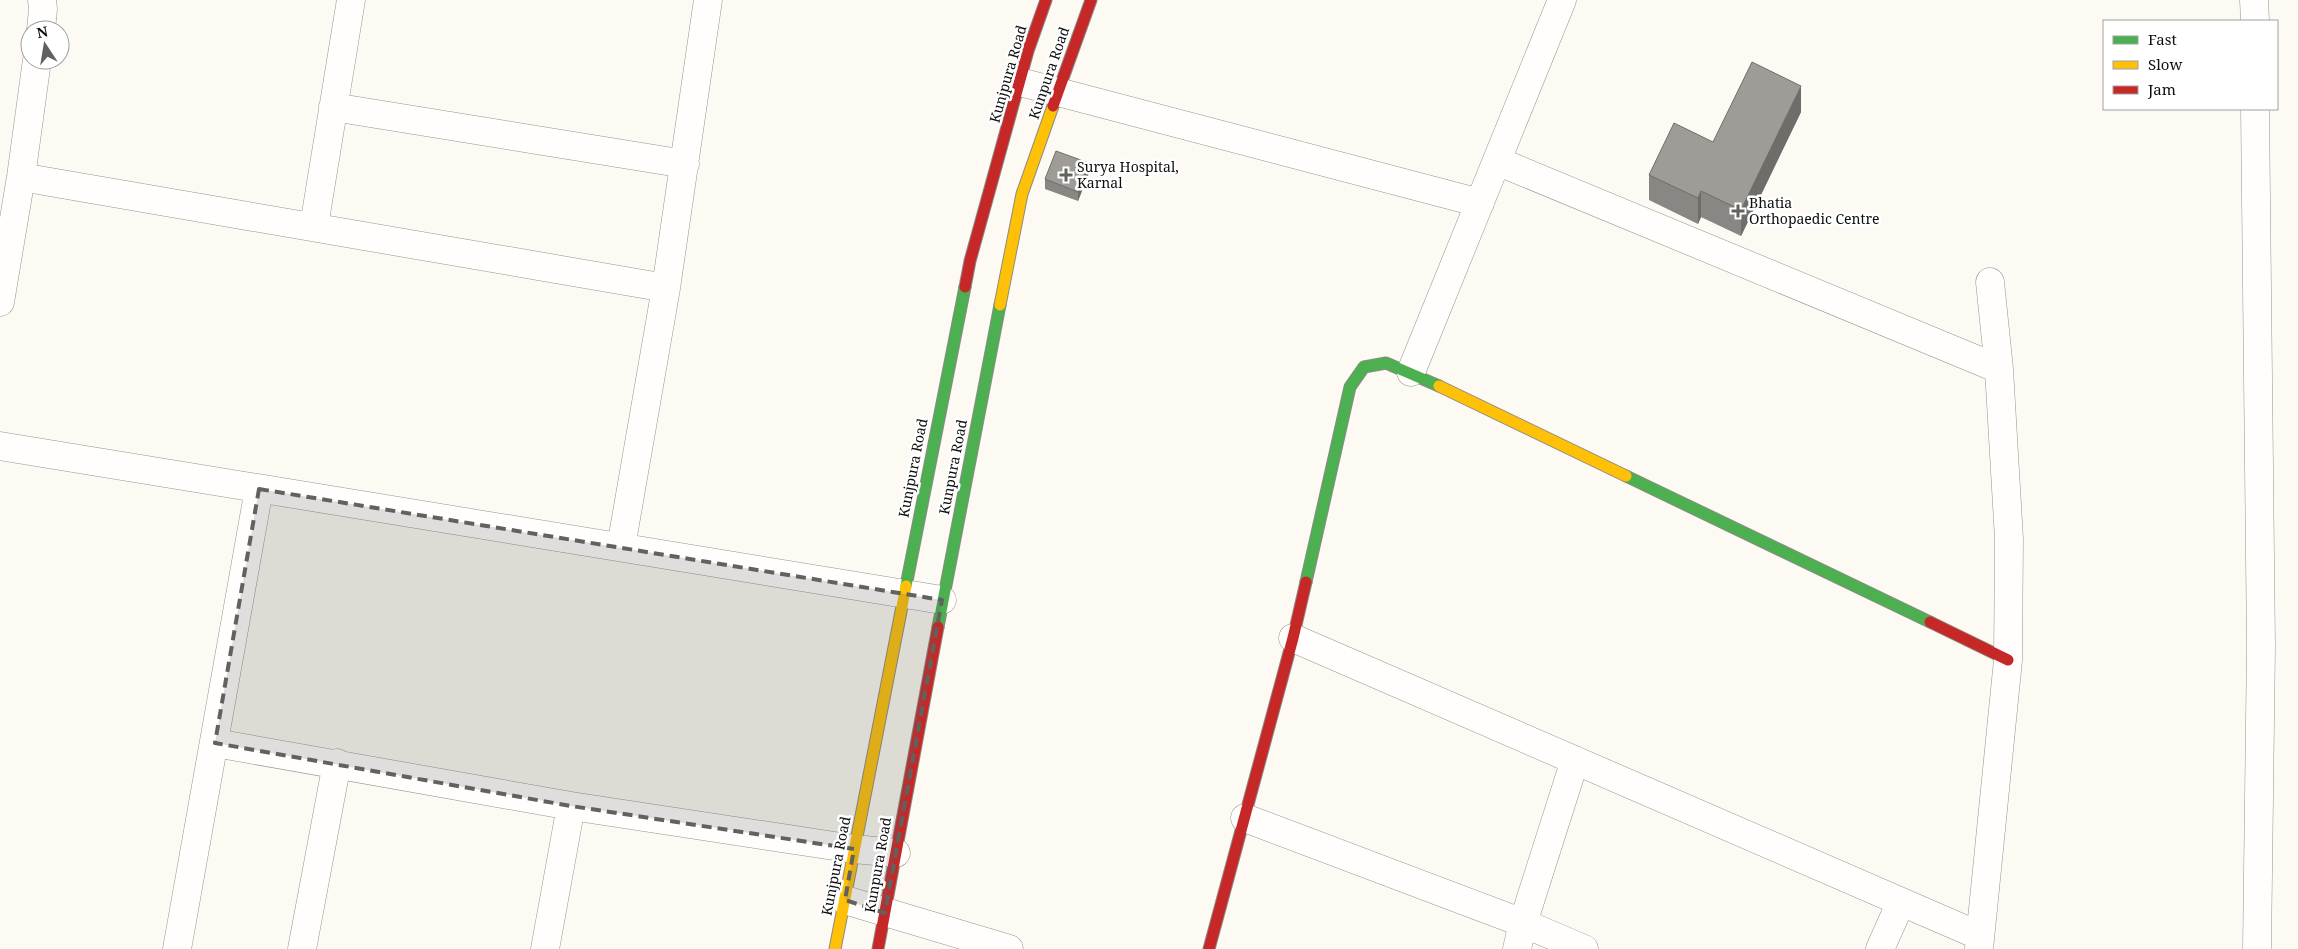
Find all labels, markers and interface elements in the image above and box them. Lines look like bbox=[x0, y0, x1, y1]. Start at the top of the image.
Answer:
north arrow bbox=[20, 20, 70, 70]
legend bbox=[2103, 20, 2278, 110]
text: N bbox=[35, 21, 50, 42]
street label: Kunjpura Road bbox=[985, 22, 1031, 125]
street label: Kunpura Road bbox=[1024, 24, 1073, 122]
text: Fast bbox=[2148, 29, 2177, 49]
text: Slow bbox=[2148, 54, 2182, 74]
text: Jam bbox=[2147, 79, 2176, 99]
place label: Surya Hospital, Karnal bbox=[1077, 157, 1179, 192]
marker: Surya Hospital, Karnal bbox=[1059, 168, 1073, 182]
place label: Bhatia Orthopaedic Centre bbox=[1749, 193, 1880, 228]
marker: Bhatia Orthopaedic Centre bbox=[1731, 204, 1745, 218]
street label: Kunjpura Road bbox=[894, 416, 932, 519]
street label: Kunpura Road bbox=[934, 417, 971, 516]
street label: Kunjpura Road bbox=[817, 814, 855, 917]
street label: Kunpura Road bbox=[860, 815, 895, 914]

